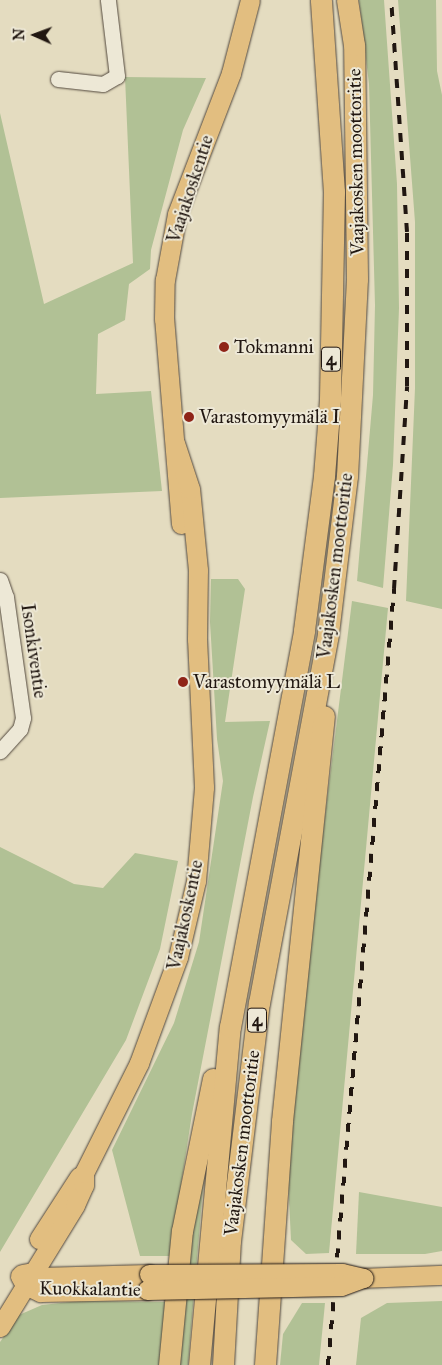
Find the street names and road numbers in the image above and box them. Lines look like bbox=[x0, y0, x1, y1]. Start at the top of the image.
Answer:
street label: Vaajakosken moottoritie bbox=[343, 68, 369, 256]
street label: Vaajakoskentie bbox=[162, 132, 218, 246]
road number: 4 bbox=[320, 344, 342, 374]
street label: Vaajakosken moottoritie bbox=[312, 472, 358, 660]
street label: Isonkiventie bbox=[16, 602, 52, 700]
street label: Vaajakoskentie bbox=[162, 858, 208, 972]
road number: 4 bbox=[246, 1004, 268, 1036]
street label: Vaajakosken moottoritie bbox=[219, 1049, 265, 1237]
street label: Kuokkalantie bbox=[39, 1277, 141, 1301]

